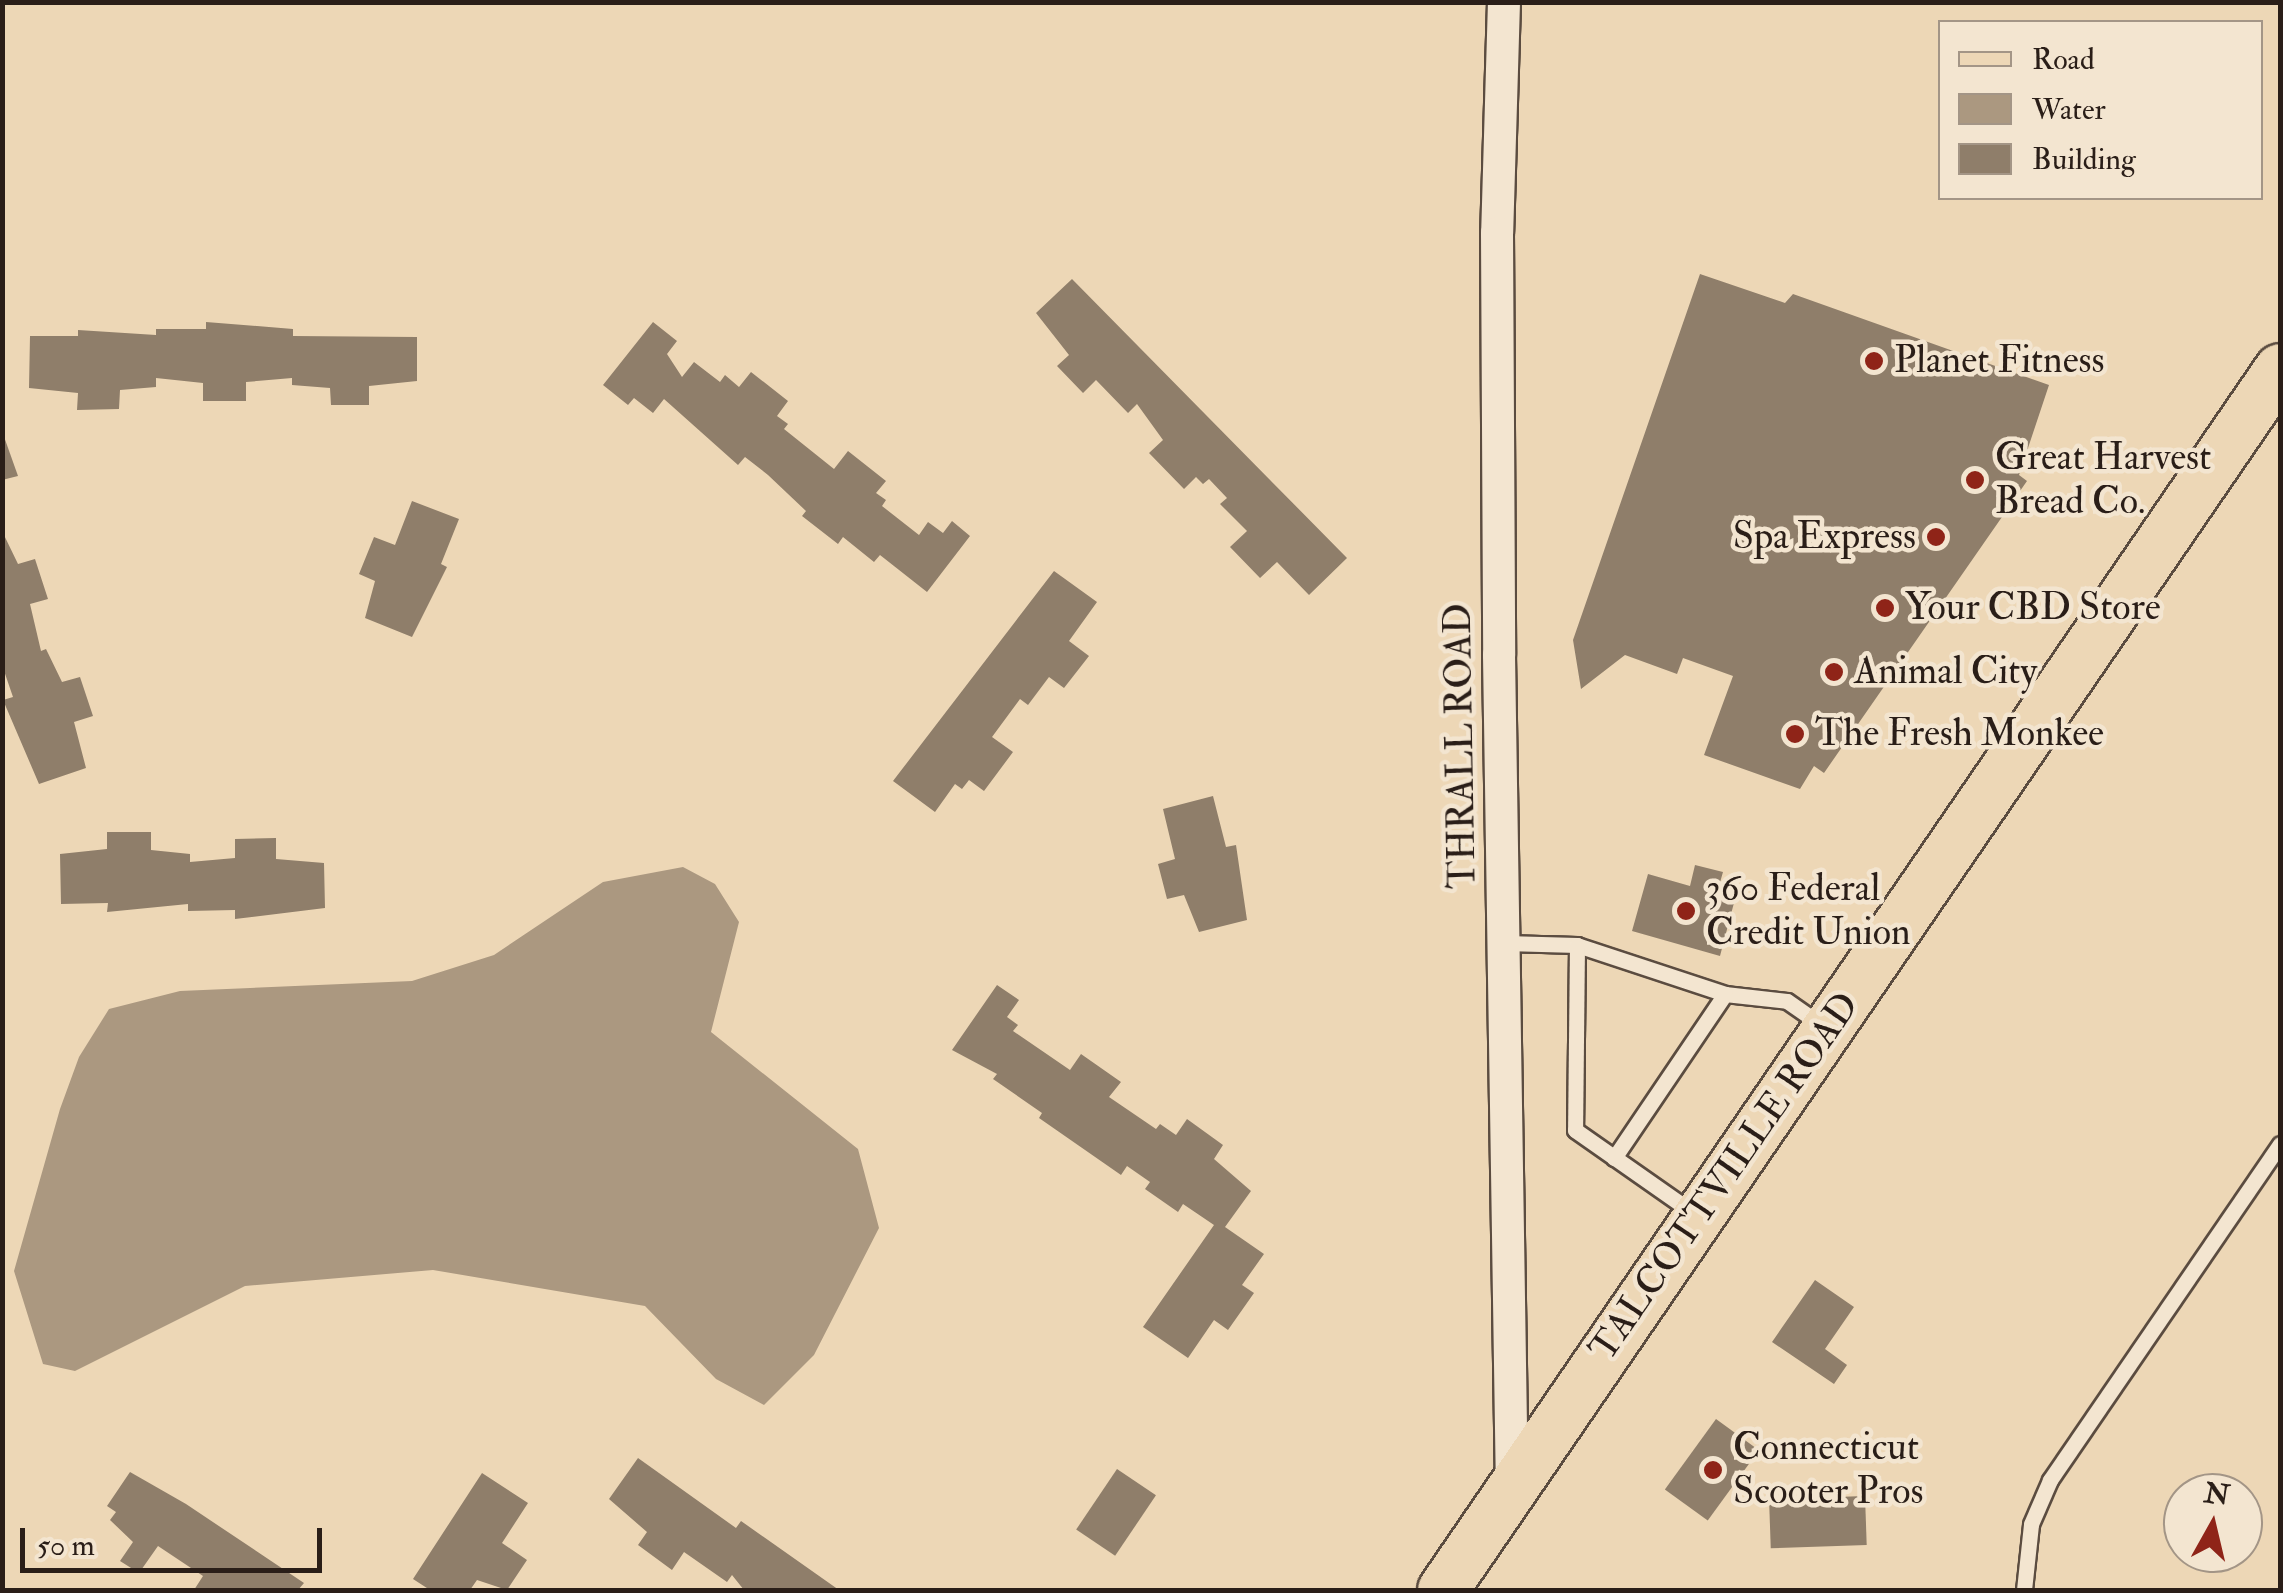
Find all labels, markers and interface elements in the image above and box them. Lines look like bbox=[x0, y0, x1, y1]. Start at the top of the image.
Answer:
legend bbox=[1938, 20, 2263, 200]
text: Road bbox=[2032, 41, 2095, 78]
text: Water bbox=[2032, 91, 2106, 128]
text: Building bbox=[2032, 141, 2136, 178]
place label: Planet Fitness bbox=[1894, 338, 2105, 384]
marker: Planet Fitness bbox=[1863, 350, 1885, 372]
place label: Great Harvest Bread Co. bbox=[1995, 435, 2211, 524]
marker: Great Harvest Bread Co. bbox=[1964, 469, 1986, 491]
place label: Spa Express bbox=[1733, 514, 1916, 560]
marker: Spa Express bbox=[1925, 526, 1947, 548]
place label: Your CBD Store bbox=[1905, 585, 2161, 631]
marker: Your CBD Store bbox=[1874, 597, 1896, 619]
street label: THRALL ROAD bbox=[1436, 603, 1486, 889]
place label: Animal City bbox=[1854, 649, 2037, 695]
marker: Animal City bbox=[1823, 661, 1845, 683]
place label: The Fresh Monkee bbox=[1815, 711, 2104, 757]
marker: The Fresh Monkee bbox=[1784, 723, 1806, 745]
place label: 360 Federal Credit Union bbox=[1706, 866, 1911, 956]
marker: 360 Federal Credit Union bbox=[1675, 900, 1697, 922]
street label: TALCOTTVILLE ROAD bbox=[1580, 984, 1870, 1370]
place label: Connecticut Scooter Pros bbox=[1733, 1425, 1924, 1515]
marker: Connecticut Scooter Pros bbox=[1702, 1459, 1724, 1481]
north arrow bbox=[2163, 1473, 2263, 1573]
text: N bbox=[2202, 1476, 2232, 1514]
scale bar bbox=[25, 1508, 328, 1570]
text: 50 m bbox=[37, 1527, 95, 1564]

